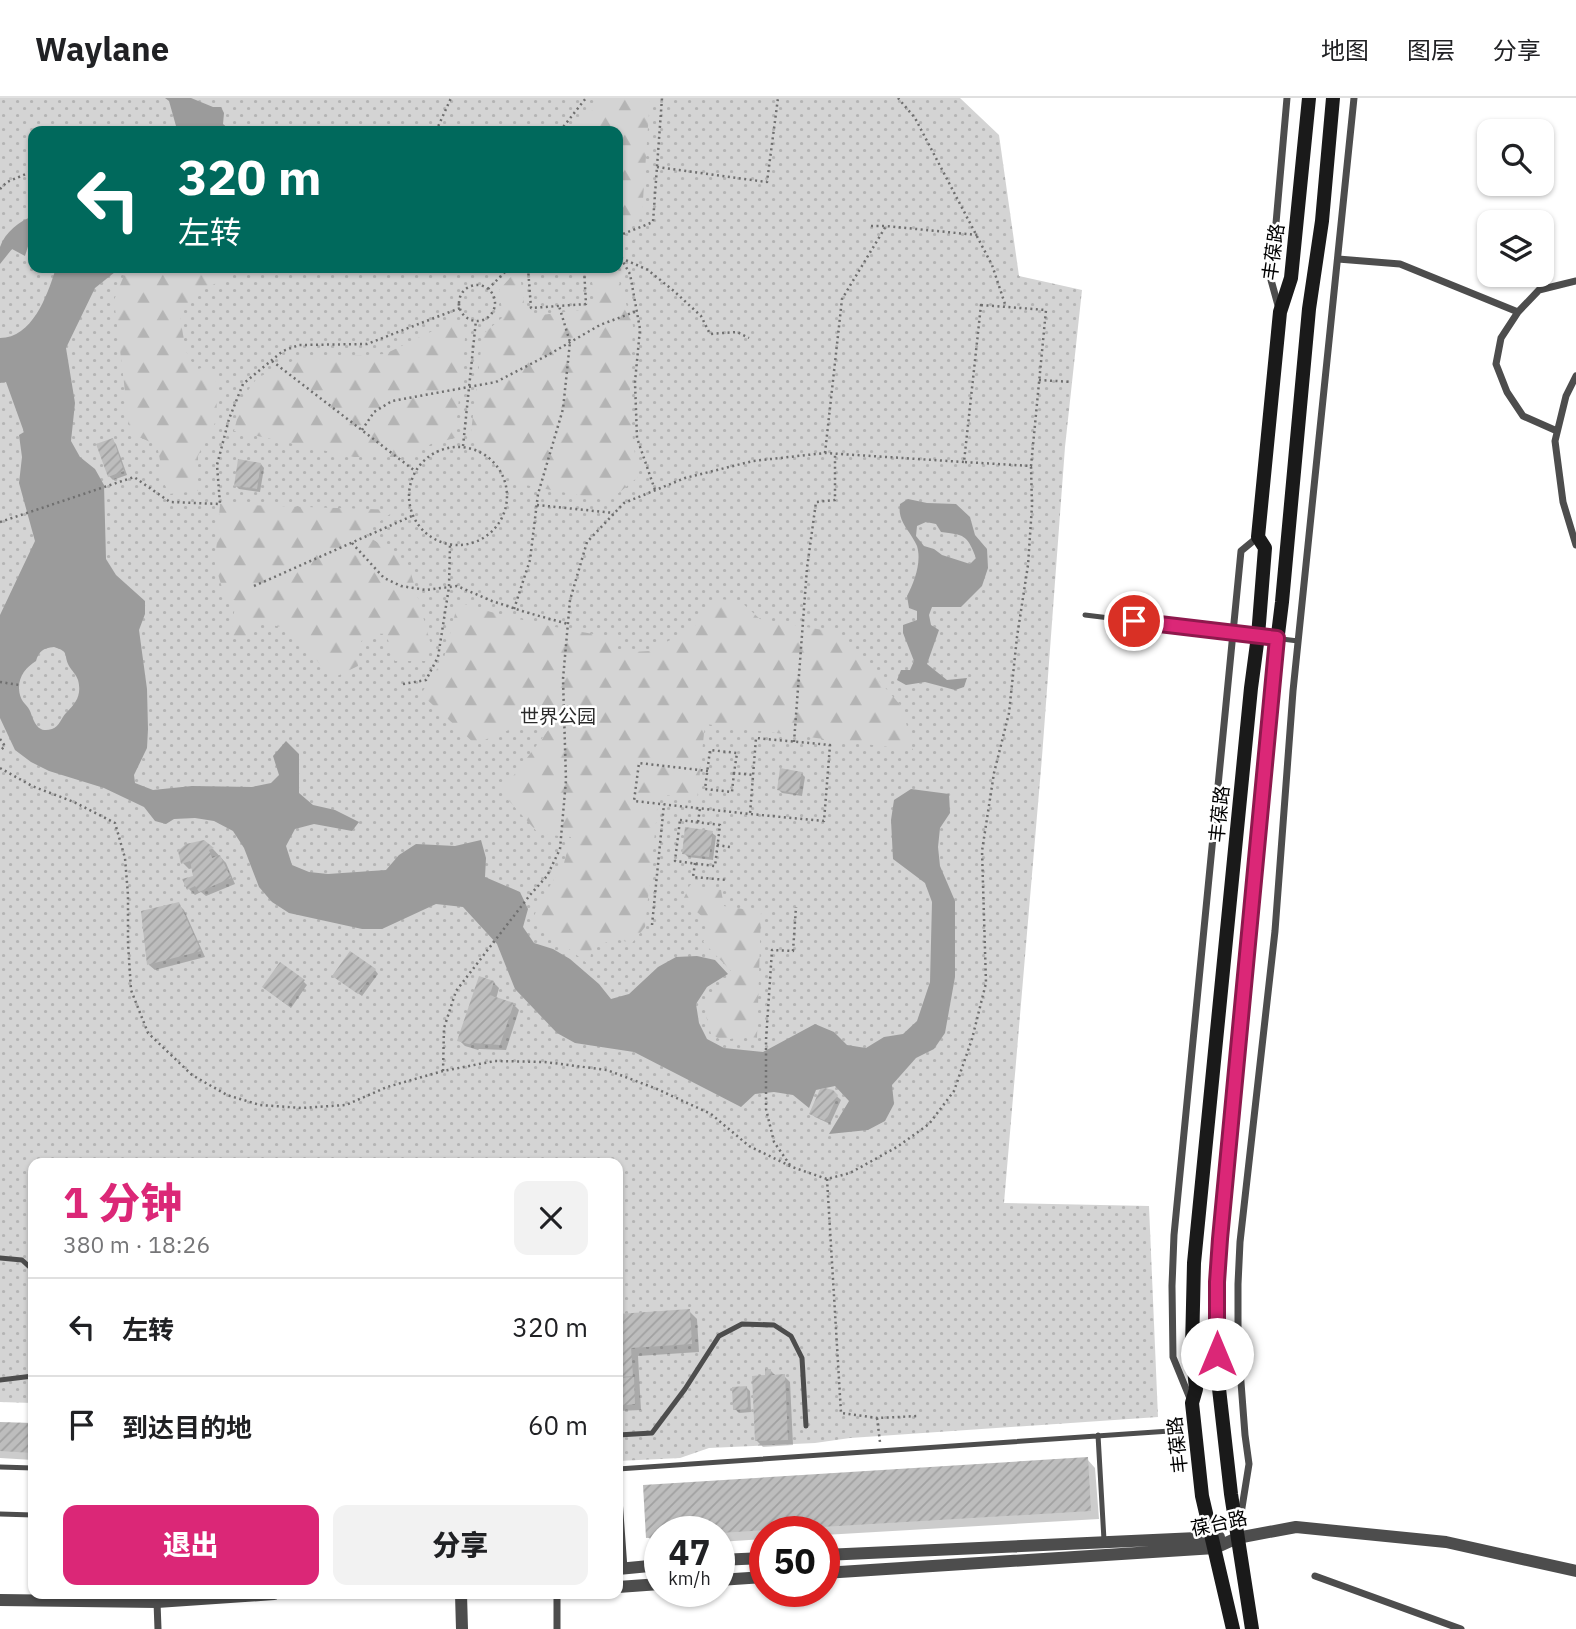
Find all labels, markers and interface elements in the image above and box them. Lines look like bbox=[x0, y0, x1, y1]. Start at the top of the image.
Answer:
text: Waylane bbox=[35, 27, 169, 70]
text: 地图 bbox=[1321, 34, 1369, 66]
text: 图层 bbox=[1407, 34, 1455, 66]
text: 分享 bbox=[1493, 34, 1541, 66]
map controls bbox=[1477, 119, 1554, 287]
button: search bbox=[1477, 119, 1554, 196]
text: 320 m bbox=[178, 145, 322, 208]
icon: left bbox=[63, 154, 154, 245]
button: layers bbox=[1477, 210, 1554, 287]
text: 左转 bbox=[178, 211, 242, 253]
street label: 丰葆路 bbox=[1257, 222, 1289, 282]
pin bbox=[1104, 591, 1164, 651]
icon: arrive bbox=[1115, 602, 1153, 640]
park label: 世界公园 bbox=[520, 704, 596, 728]
street label: 丰葆路 bbox=[1204, 784, 1234, 844]
text: 1 分钟 bbox=[63, 1175, 182, 1230]
button: close bbox=[514, 1181, 588, 1255]
text: 380 m · 18:26 bbox=[63, 1229, 210, 1259]
icon: left bbox=[63, 1308, 101, 1346]
text: 320 m bbox=[512, 1310, 588, 1344]
text: 左转 bbox=[122, 1312, 174, 1346]
position arrow bbox=[1180, 1317, 1254, 1391]
icon: arrive bbox=[63, 1406, 101, 1444]
text: 60 m bbox=[528, 1408, 588, 1442]
text: 到达目的地 bbox=[122, 1410, 252, 1444]
street label: 丰葆路 bbox=[1162, 1415, 1192, 1475]
button: 退出 bbox=[63, 1505, 319, 1585]
button: 分享 bbox=[333, 1505, 588, 1585]
street label: 葆台路 bbox=[1189, 1505, 1249, 1541]
speed limit sign: 50 bbox=[749, 1516, 840, 1607]
text: 47 bbox=[668, 1529, 711, 1575]
text: km/h bbox=[668, 1567, 711, 1590]

